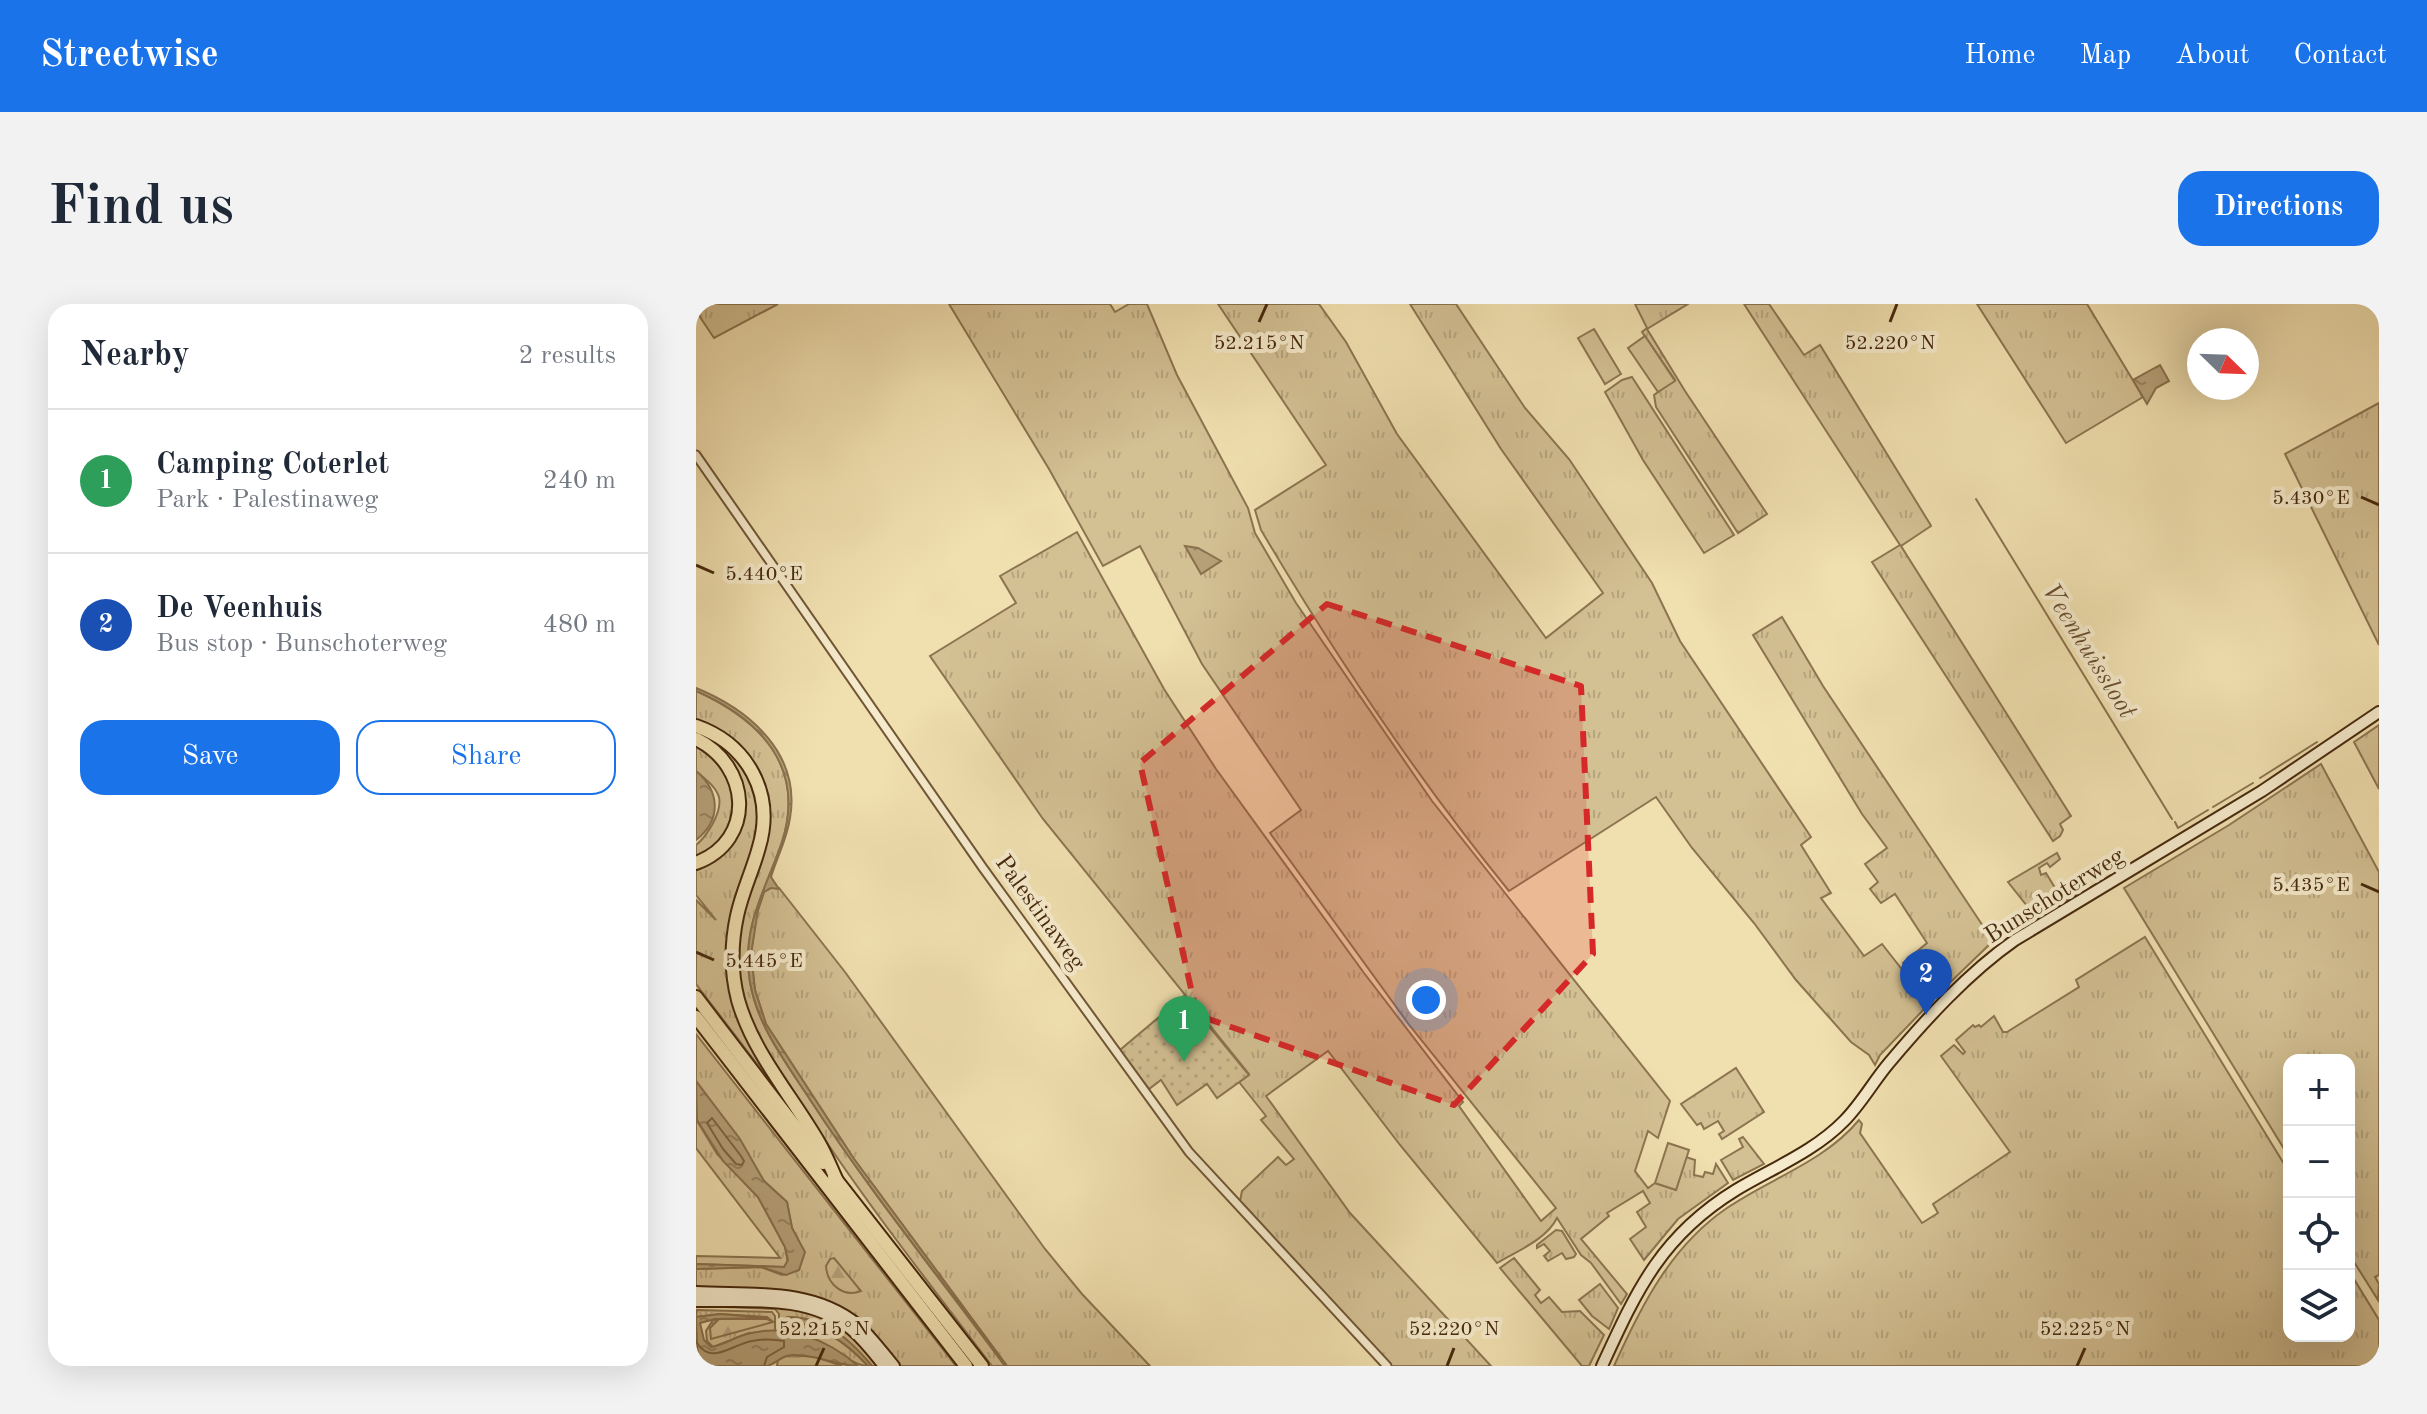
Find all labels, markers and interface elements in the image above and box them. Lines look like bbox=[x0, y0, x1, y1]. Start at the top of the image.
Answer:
text: Streetwise bbox=[40, 37, 219, 75]
text: Home bbox=[1964, 42, 2035, 70]
text: Map bbox=[2079, 42, 2131, 70]
text: About bbox=[2175, 42, 2250, 70]
text: Contact bbox=[2294, 42, 2387, 70]
button: Directions bbox=[2178, 171, 2379, 246]
text: Find us bbox=[48, 180, 234, 236]
north arrow bbox=[2187, 328, 2259, 400]
text: 52.215°N bbox=[1214, 334, 1304, 354]
text: 52.220°N bbox=[1845, 334, 1935, 354]
text: Nearby bbox=[80, 339, 190, 373]
text: 2 results bbox=[518, 343, 616, 369]
text: Camping Coterlet bbox=[156, 450, 389, 480]
text: 1 bbox=[98, 468, 114, 494]
text: 240 m bbox=[543, 468, 616, 494]
text: Park · Palestinaweg bbox=[156, 487, 378, 513]
text: 5.430°E bbox=[2272, 489, 2350, 509]
text: 5.440°E bbox=[725, 565, 803, 585]
water label: Veenhuissloot bbox=[2036, 579, 2141, 724]
text: De Veenhuis bbox=[156, 594, 323, 624]
text: 2 bbox=[98, 612, 114, 638]
text: 480 m bbox=[543, 612, 616, 638]
text: Bus stop · Bunschoterweg bbox=[156, 631, 447, 657]
button: Save bbox=[80, 720, 340, 795]
button: Share bbox=[356, 720, 616, 795]
street label: Bunschoterweg bbox=[1981, 844, 2129, 949]
street label: Palestinaweg bbox=[990, 851, 1089, 975]
text: 5.435°E bbox=[2272, 876, 2350, 896]
pin: 2 bbox=[1900, 949, 1952, 1015]
text: 5.445°E bbox=[725, 952, 803, 972]
your location bbox=[1406, 980, 1446, 1020]
pin: 1 bbox=[1158, 996, 1210, 1062]
map controls bbox=[2283, 1054, 2355, 1342]
button: + bbox=[2283, 1054, 2355, 1126]
button: − bbox=[2283, 1126, 2355, 1198]
button: locate bbox=[2283, 1198, 2355, 1270]
button: layers bbox=[2283, 1270, 2355, 1342]
text: 52.215°N bbox=[779, 1320, 869, 1340]
text: 52.220°N bbox=[1409, 1320, 1499, 1340]
text: 52.225°N bbox=[2040, 1320, 2130, 1340]

